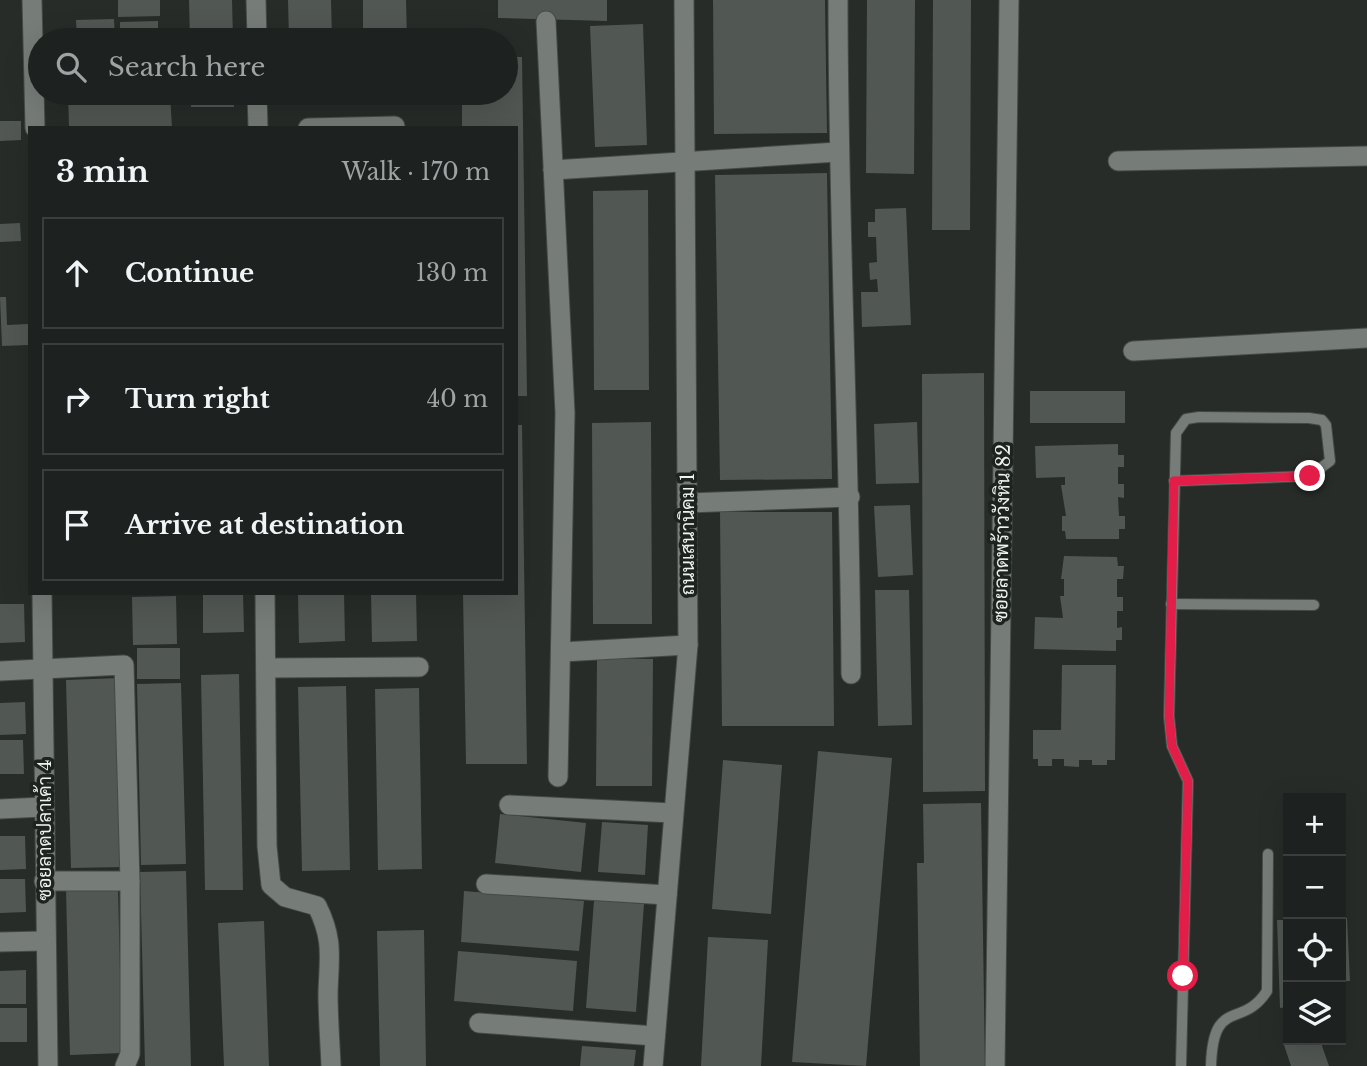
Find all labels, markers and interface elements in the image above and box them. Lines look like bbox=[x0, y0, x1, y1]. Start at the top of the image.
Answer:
search box bbox=[28, 28, 518, 105]
icon: search bbox=[52, 48, 90, 86]
text: Search here bbox=[108, 51, 265, 83]
text: 3 min bbox=[56, 153, 149, 190]
text: Walk · 170 m bbox=[342, 158, 490, 186]
icon: ahead bbox=[58, 254, 96, 292]
text: Continue bbox=[125, 257, 254, 289]
text: 130 m bbox=[416, 259, 488, 287]
icon: right bbox=[58, 380, 96, 418]
text: Turn right bbox=[125, 383, 270, 415]
text: 40 m bbox=[427, 385, 488, 413]
street label: ซอยลาดพร้าววังหิน 82 bbox=[989, 444, 1015, 622]
route end bbox=[1294, 460, 1325, 491]
street label: ถนนเสนานิคม 1 bbox=[676, 473, 699, 595]
icon: arrive bbox=[58, 506, 96, 544]
text: Arrive at destination bbox=[125, 509, 405, 541]
street label: ซอยลาดปลาเค้า 4 bbox=[33, 759, 56, 901]
map controls bbox=[1283, 793, 1346, 1045]
button: + bbox=[1283, 793, 1346, 856]
button: − bbox=[1283, 856, 1346, 919]
button: locate bbox=[1283, 919, 1346, 982]
route start bbox=[1167, 960, 1198, 991]
button: layers bbox=[1283, 982, 1346, 1045]

